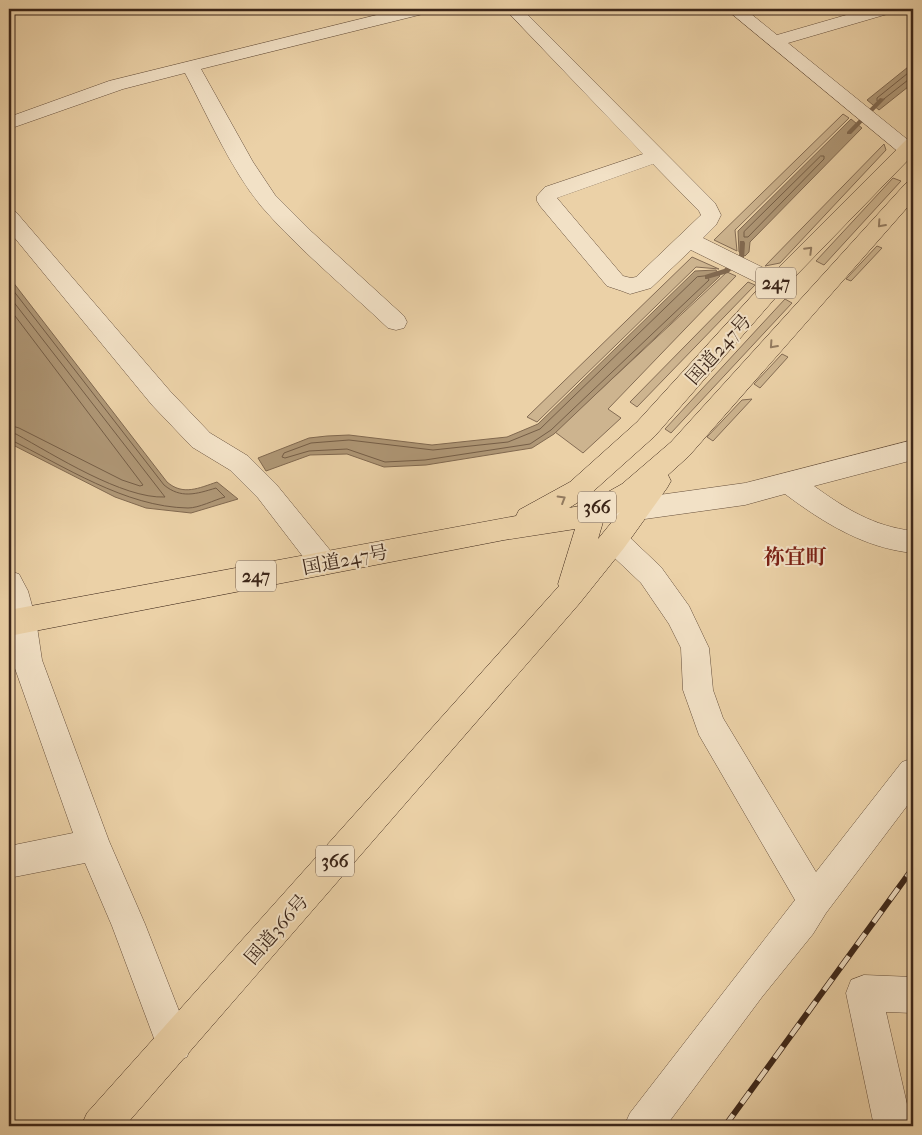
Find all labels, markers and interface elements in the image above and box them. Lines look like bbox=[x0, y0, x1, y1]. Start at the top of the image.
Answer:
one-way arrow bbox=[878, 218, 887, 227]
one-way arrow bbox=[803, 247, 812, 256]
road number: 247 bbox=[756, 268, 796, 298]
street label: 国道247号 bbox=[682, 310, 756, 389]
one-way arrow bbox=[769, 340, 778, 349]
road number: 366 bbox=[578, 492, 616, 522]
one-way arrow bbox=[557, 495, 566, 505]
street label: 国道247号 bbox=[301, 541, 390, 579]
district label: 祢宜町 bbox=[764, 545, 827, 569]
road number: 247 bbox=[236, 560, 276, 592]
road number: 366 bbox=[316, 846, 354, 876]
street label: 国道366号 bbox=[240, 890, 313, 969]

